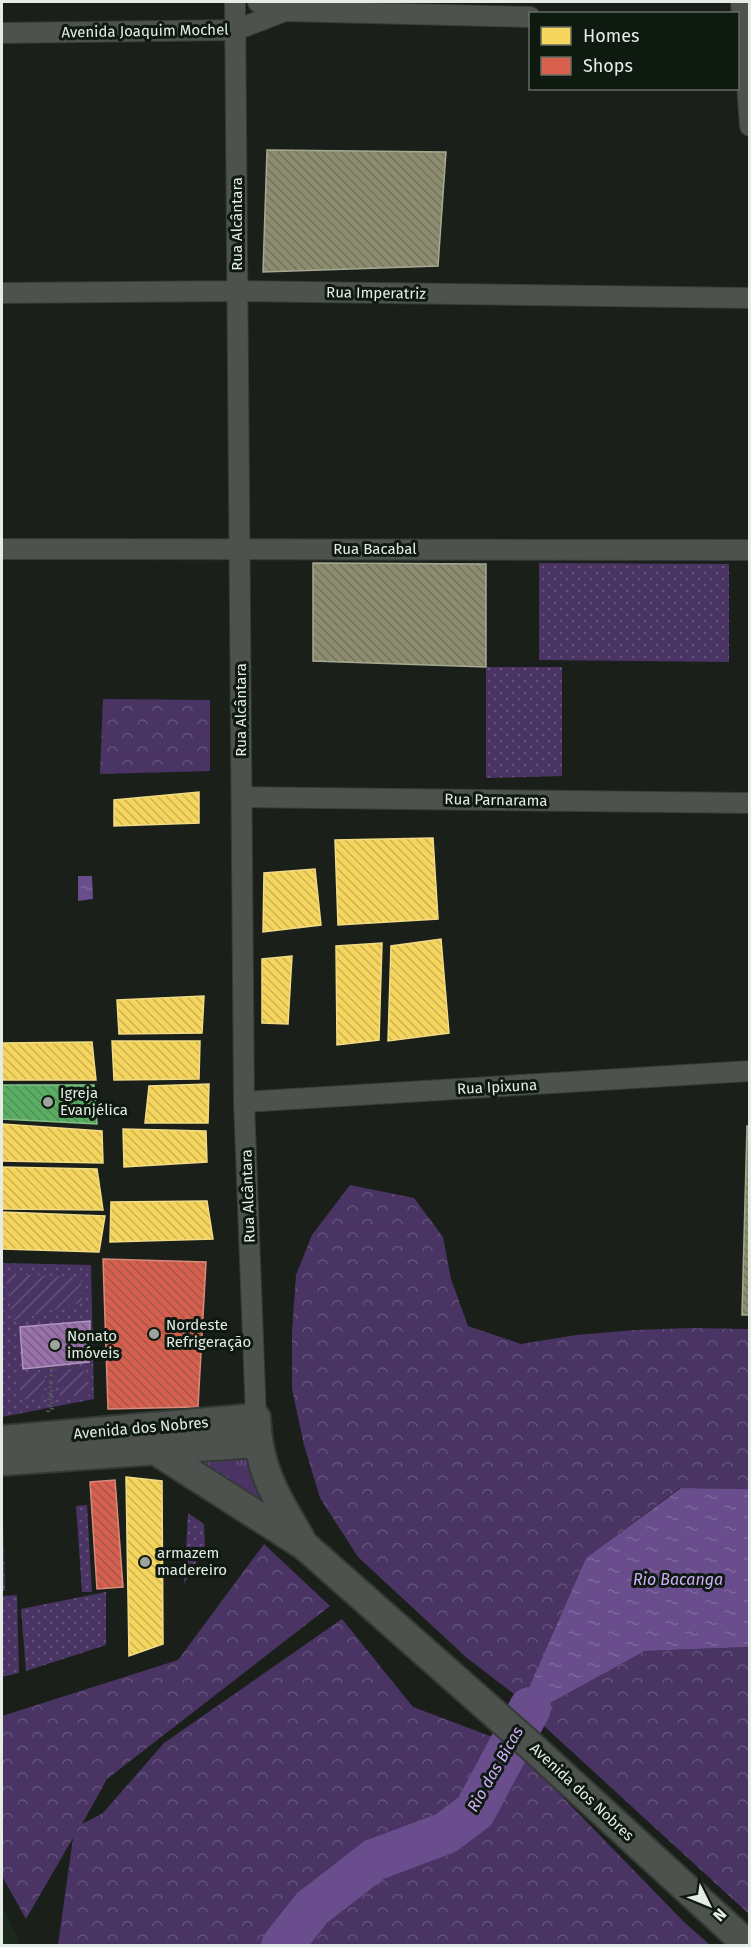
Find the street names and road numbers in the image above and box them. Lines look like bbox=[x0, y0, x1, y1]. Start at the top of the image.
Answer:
street label: Avenida Joaquim Mochel bbox=[61, 21, 229, 41]
street label: Rua Alcântara bbox=[228, 177, 246, 271]
street label: Rua Imperatriz bbox=[326, 283, 426, 303]
street label: Rua Bacabal bbox=[333, 540, 417, 558]
street label: Rua Alcântara bbox=[232, 663, 250, 757]
street label: Rua Parnarama bbox=[444, 790, 548, 810]
street label: Rua Ipixuna bbox=[456, 1076, 538, 1098]
street label: Rua Alcântara bbox=[237, 1149, 259, 1243]
street label: Avenida dos Nobres bbox=[73, 1413, 209, 1443]
street label: Avenida dos Nobres bbox=[526, 1739, 638, 1845]

